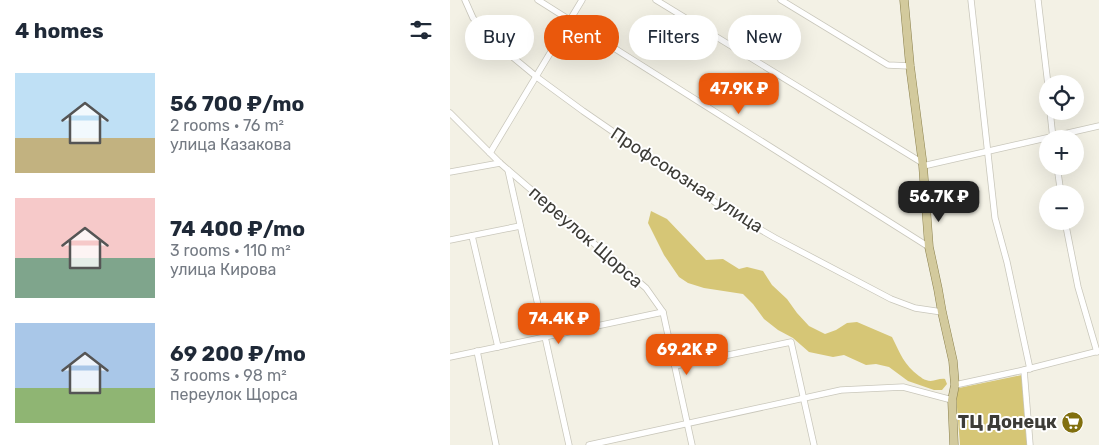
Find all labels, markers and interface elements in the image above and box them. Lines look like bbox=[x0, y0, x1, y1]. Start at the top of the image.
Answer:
chip: Buy bbox=[465, 15, 534, 60]
chip: Rent bbox=[544, 15, 619, 60]
chip: Filters bbox=[629, 15, 718, 60]
chip: New bbox=[728, 15, 801, 60]
icon: filters bbox=[407, 16, 435, 44]
text: 4 homes bbox=[15, 18, 104, 43]
pin: 47.9K ₽ bbox=[693, 72, 785, 115]
map controls bbox=[1039, 75, 1084, 230]
button: locate bbox=[1039, 75, 1084, 120]
text: 47.9K ₽ bbox=[710, 79, 768, 98]
text: 56 700 ₽/mo bbox=[170, 91, 304, 116]
icon: home bbox=[55, 93, 115, 153]
text: 2 rooms · 76 m² bbox=[170, 116, 284, 135]
street label: Профсоюзная улица bbox=[607, 122, 767, 238]
button: + bbox=[1039, 130, 1084, 175]
text: улица Казакова bbox=[170, 135, 291, 154]
pin: 56.7K ₽ bbox=[893, 180, 985, 223]
street label: переулок Щорса bbox=[525, 182, 647, 292]
button: − bbox=[1039, 185, 1084, 230]
text: 56.7K ₽ bbox=[909, 187, 969, 206]
text: 74 400 ₽/mo bbox=[170, 216, 305, 241]
icon: home bbox=[55, 218, 115, 278]
text: 3 rooms · 110 m² bbox=[170, 241, 291, 260]
text: улица Кирова bbox=[170, 260, 276, 279]
pin: 74.4K ₽ bbox=[513, 302, 605, 345]
text: 74.4K ₽ bbox=[529, 309, 589, 328]
pin: 69.2K ₽ bbox=[641, 334, 733, 376]
text: 69.2K ₽ bbox=[657, 340, 717, 359]
text: 69 200 ₽/mo bbox=[170, 341, 306, 366]
icon: home bbox=[55, 343, 115, 403]
text: 3 rooms · 98 m² bbox=[170, 366, 287, 385]
text: переулок Щорса bbox=[170, 385, 298, 404]
supermarket icon: ТЦ Донецк bbox=[1061, 410, 1085, 434]
place label: ТЦ Донецк bbox=[958, 411, 1057, 433]

